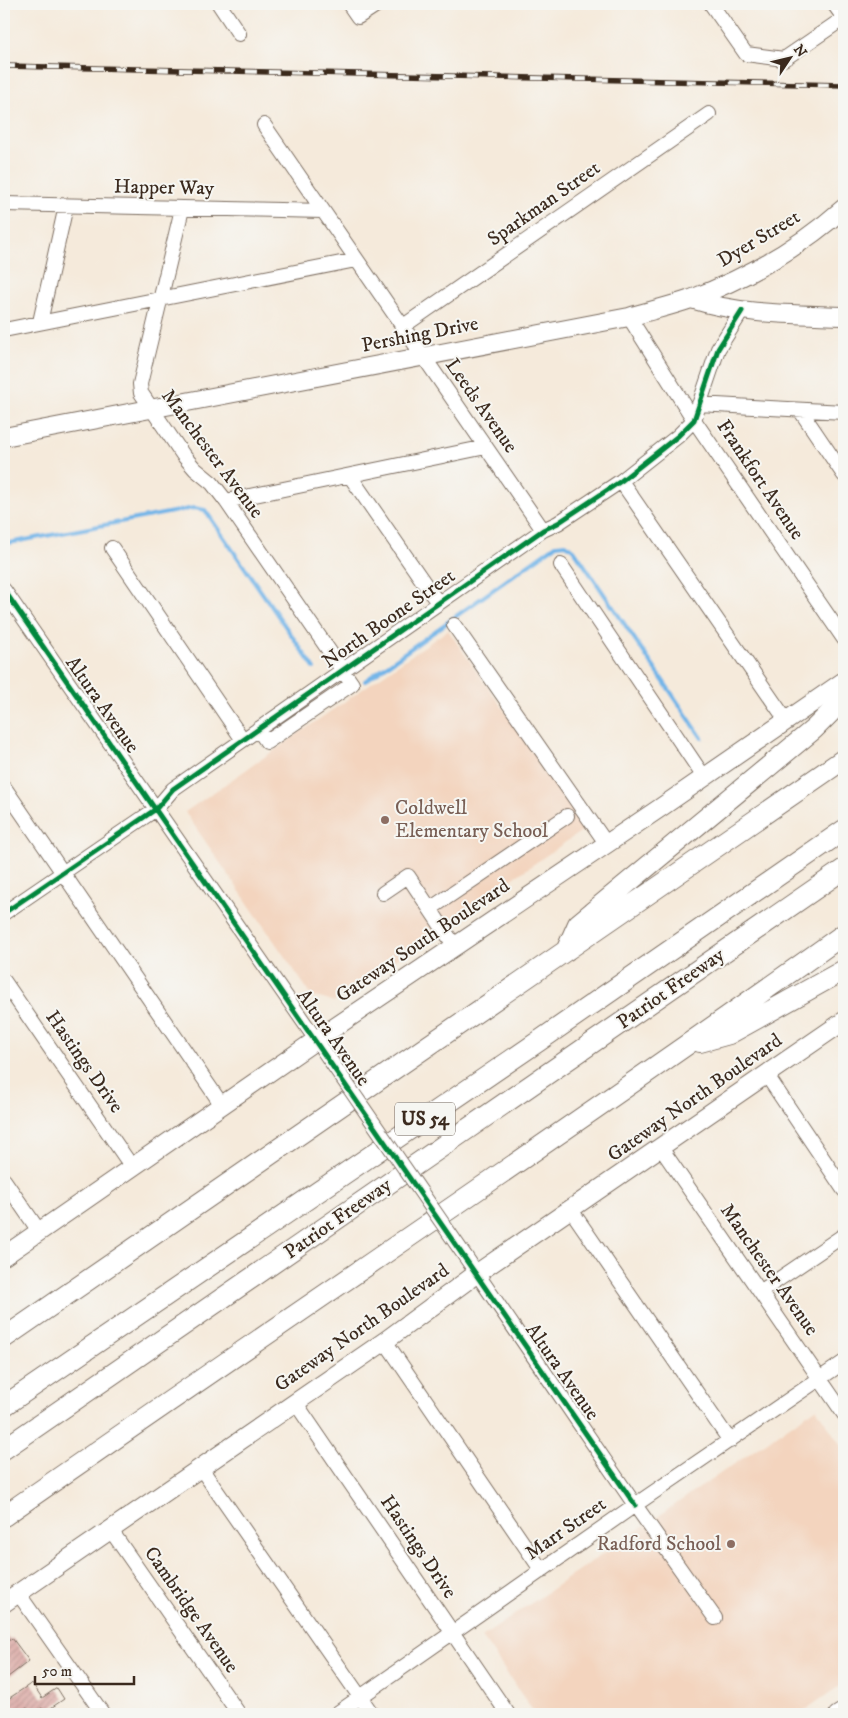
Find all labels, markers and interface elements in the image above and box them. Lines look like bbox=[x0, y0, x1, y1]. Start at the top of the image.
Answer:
north arrow bbox=[766, 32, 816, 82]
text: N bbox=[789, 41, 811, 61]
street label: Sparkman Street bbox=[483, 156, 605, 252]
street label: Happer Way bbox=[114, 175, 215, 201]
street label: Dyer Street bbox=[713, 205, 805, 273]
street label: Pershing Drive bbox=[360, 311, 480, 359]
street label: Leeds Avenue bbox=[439, 354, 523, 458]
street label: Manchester Avenue bbox=[155, 384, 269, 524]
street label: Frankfort Avenue bbox=[711, 415, 809, 545]
street label: North Boone Street bbox=[318, 564, 460, 674]
street label: Altura Avenue bbox=[59, 652, 145, 758]
place label: Coldwell Elementary School bbox=[395, 796, 548, 844]
marker: Coldwell Elementary School bbox=[379, 814, 391, 826]
street label: Gateway South Boulevard bbox=[331, 874, 515, 1008]
street label: Patriot Freeway bbox=[612, 942, 730, 1035]
street label: Altura Avenue bbox=[290, 985, 376, 1091]
street label: Hastings Drive bbox=[40, 1006, 128, 1118]
street label: Gateway North Boulevard bbox=[603, 1028, 787, 1168]
road number: US 54 bbox=[395, 1102, 455, 1136]
street label: Patriot Freeway bbox=[279, 1172, 397, 1265]
street label: Manchester Avenue bbox=[714, 1199, 824, 1341]
street label: Gateway North Boulevard bbox=[270, 1258, 454, 1398]
street label: Altura Avenue bbox=[519, 1319, 605, 1425]
street label: Hastings Drive bbox=[374, 1491, 462, 1603]
street label: Marr Street bbox=[521, 1492, 611, 1566]
place label: Radford School bbox=[597, 1532, 721, 1557]
marker: Radford School bbox=[725, 1538, 737, 1550]
street label: Cambridge Avenue bbox=[138, 1542, 244, 1678]
scale bar bbox=[35, 1653, 134, 1685]
text: 50 m bbox=[42, 1662, 72, 1681]

